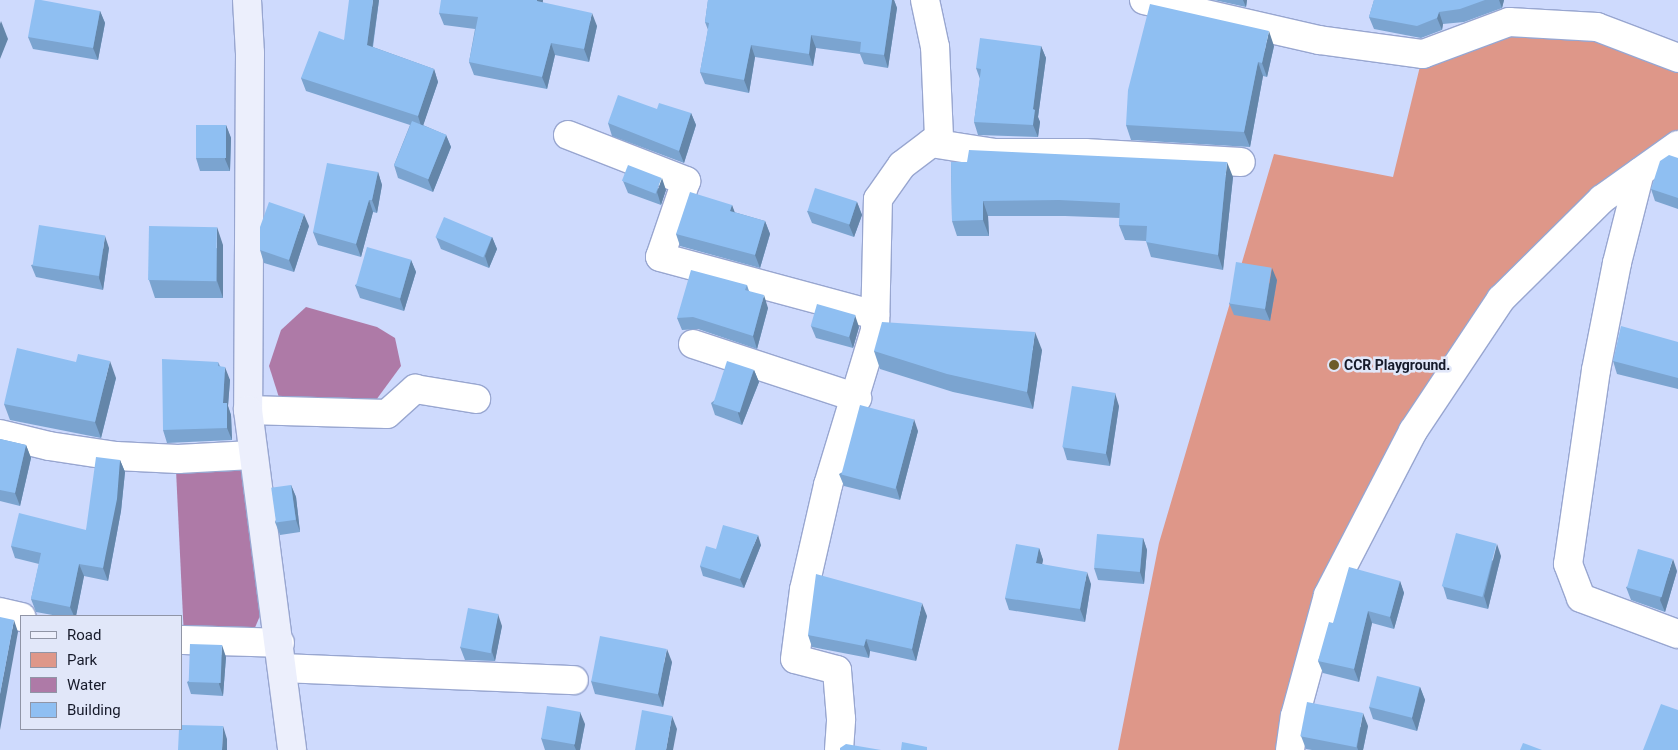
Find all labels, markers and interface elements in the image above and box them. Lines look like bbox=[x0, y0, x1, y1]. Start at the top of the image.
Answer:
place label: CCR Playground. bbox=[1344, 357, 1450, 373]
marker: CCR Playground. bbox=[1328, 359, 1340, 371]
legend bbox=[20, 615, 182, 730]
text: Road bbox=[67, 626, 101, 644]
text: Park bbox=[67, 651, 97, 669]
text: Water bbox=[67, 676, 106, 694]
text: Building bbox=[67, 701, 121, 719]

